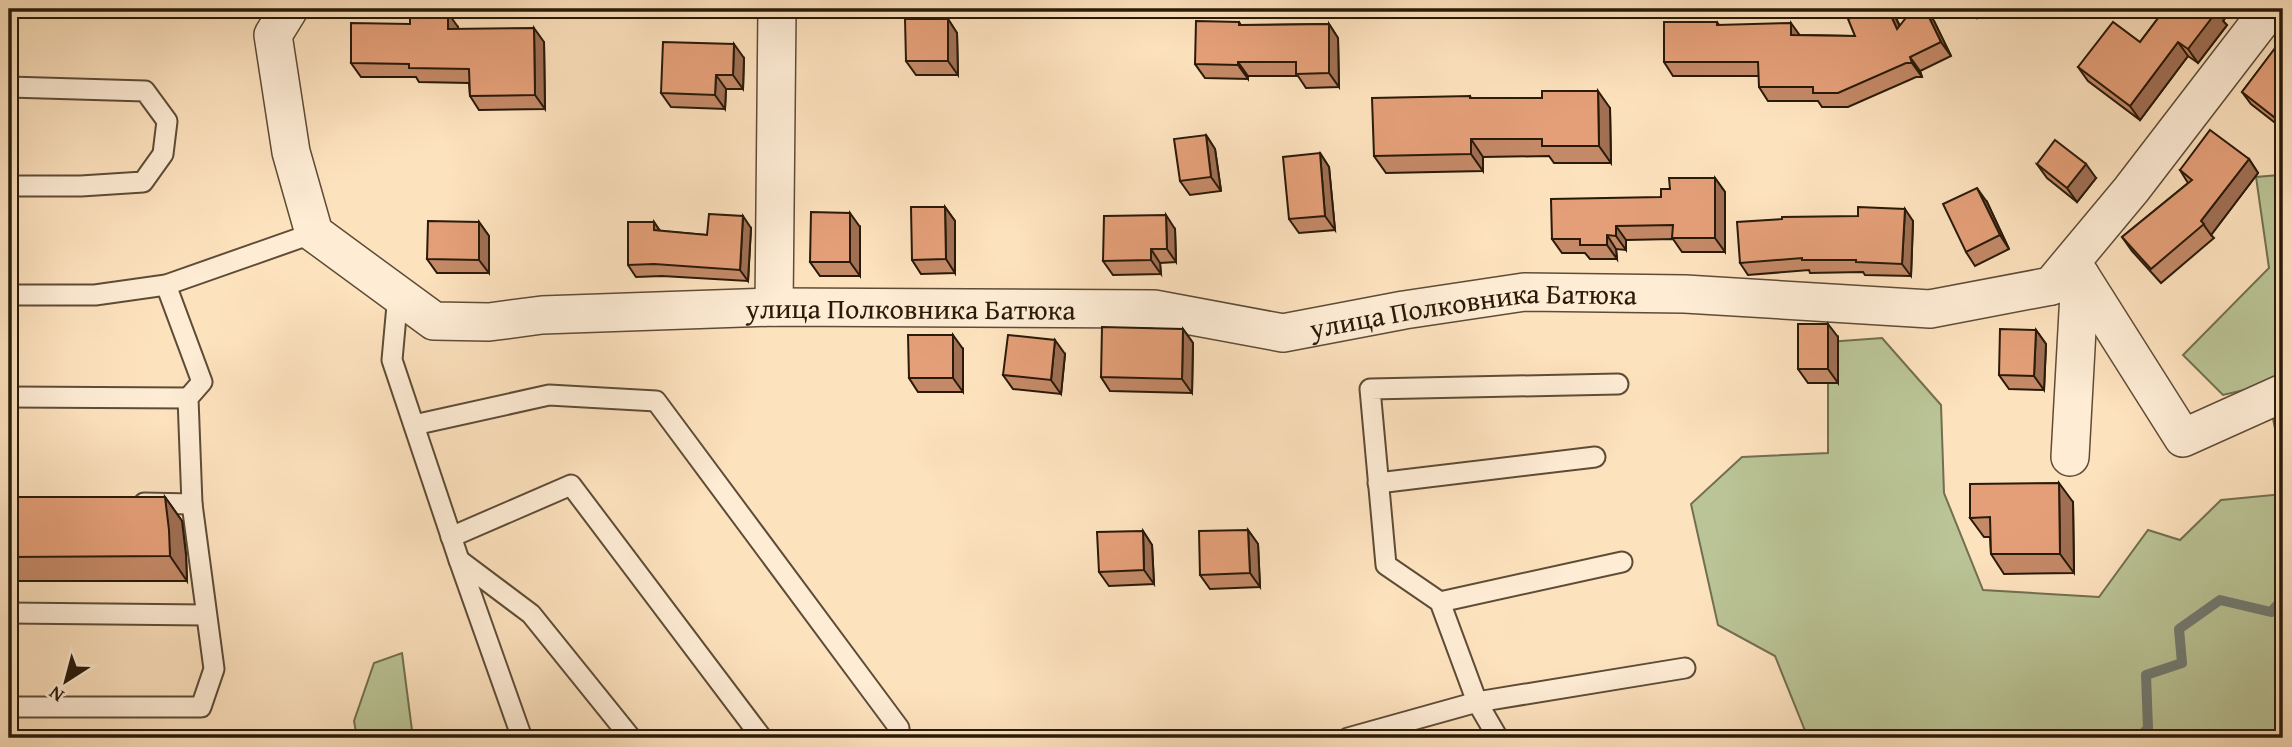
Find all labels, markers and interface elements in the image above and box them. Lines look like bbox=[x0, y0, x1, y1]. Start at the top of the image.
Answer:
street label: улица Полковника Батюка bbox=[1305, 271, 1638, 348]
street label: улица Полковника Батюка bbox=[744, 286, 1076, 329]
north arrow bbox=[32, 646, 102, 716]
text: N bbox=[42, 680, 69, 710]

